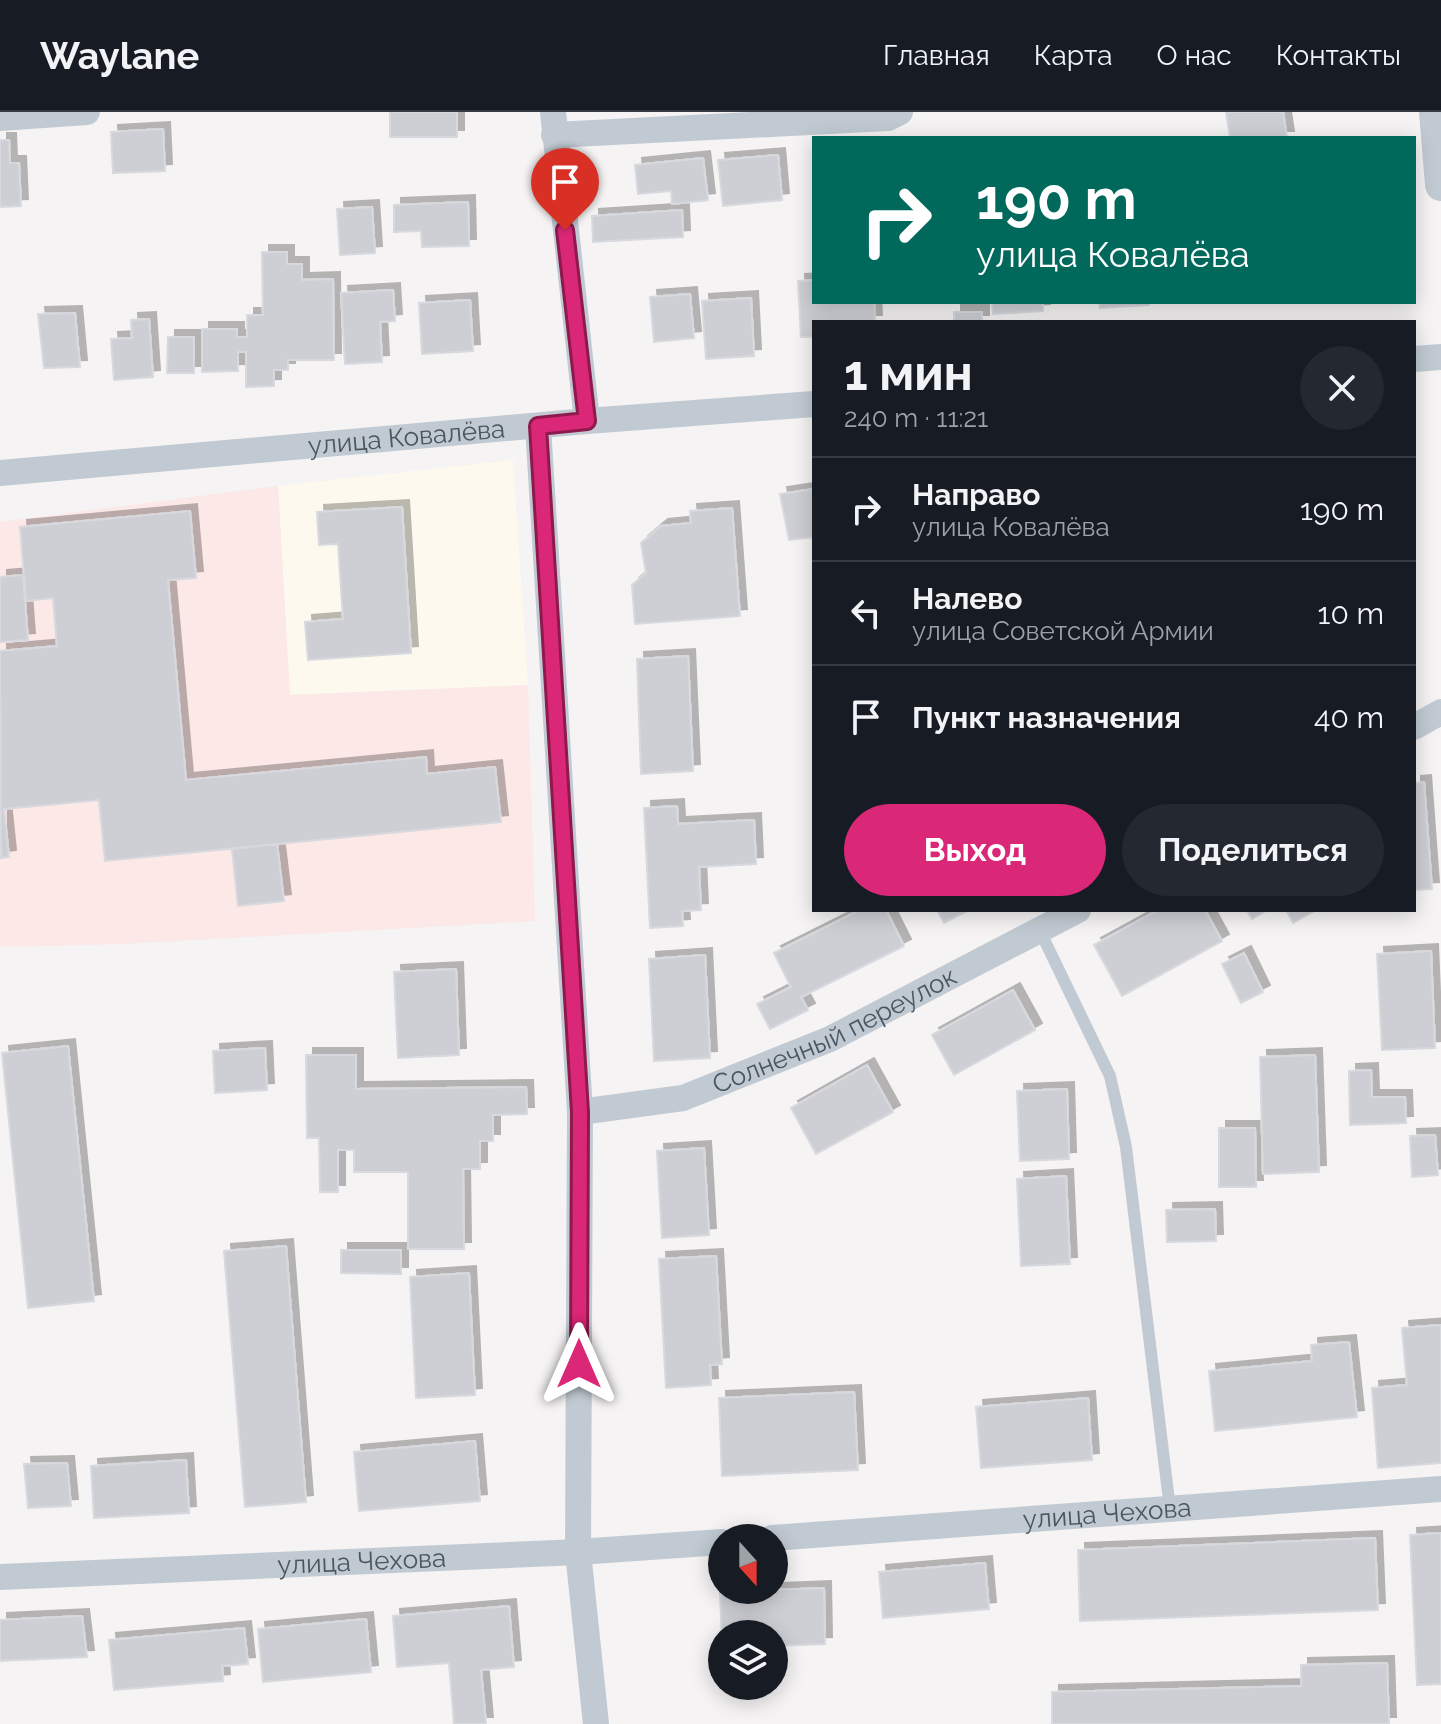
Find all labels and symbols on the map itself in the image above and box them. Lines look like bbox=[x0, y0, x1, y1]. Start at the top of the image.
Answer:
pin bbox=[531, 148, 599, 230]
street label: улица Ковалёва bbox=[307, 413, 506, 461]
street label: Солнечный переулок bbox=[708, 961, 962, 1100]
position arrow bbox=[537, 1322, 621, 1406]
street label: улица Чехова bbox=[1022, 1492, 1192, 1535]
north arrow bbox=[708, 1524, 788, 1604]
street label: улица Чехова bbox=[277, 1543, 447, 1580]

